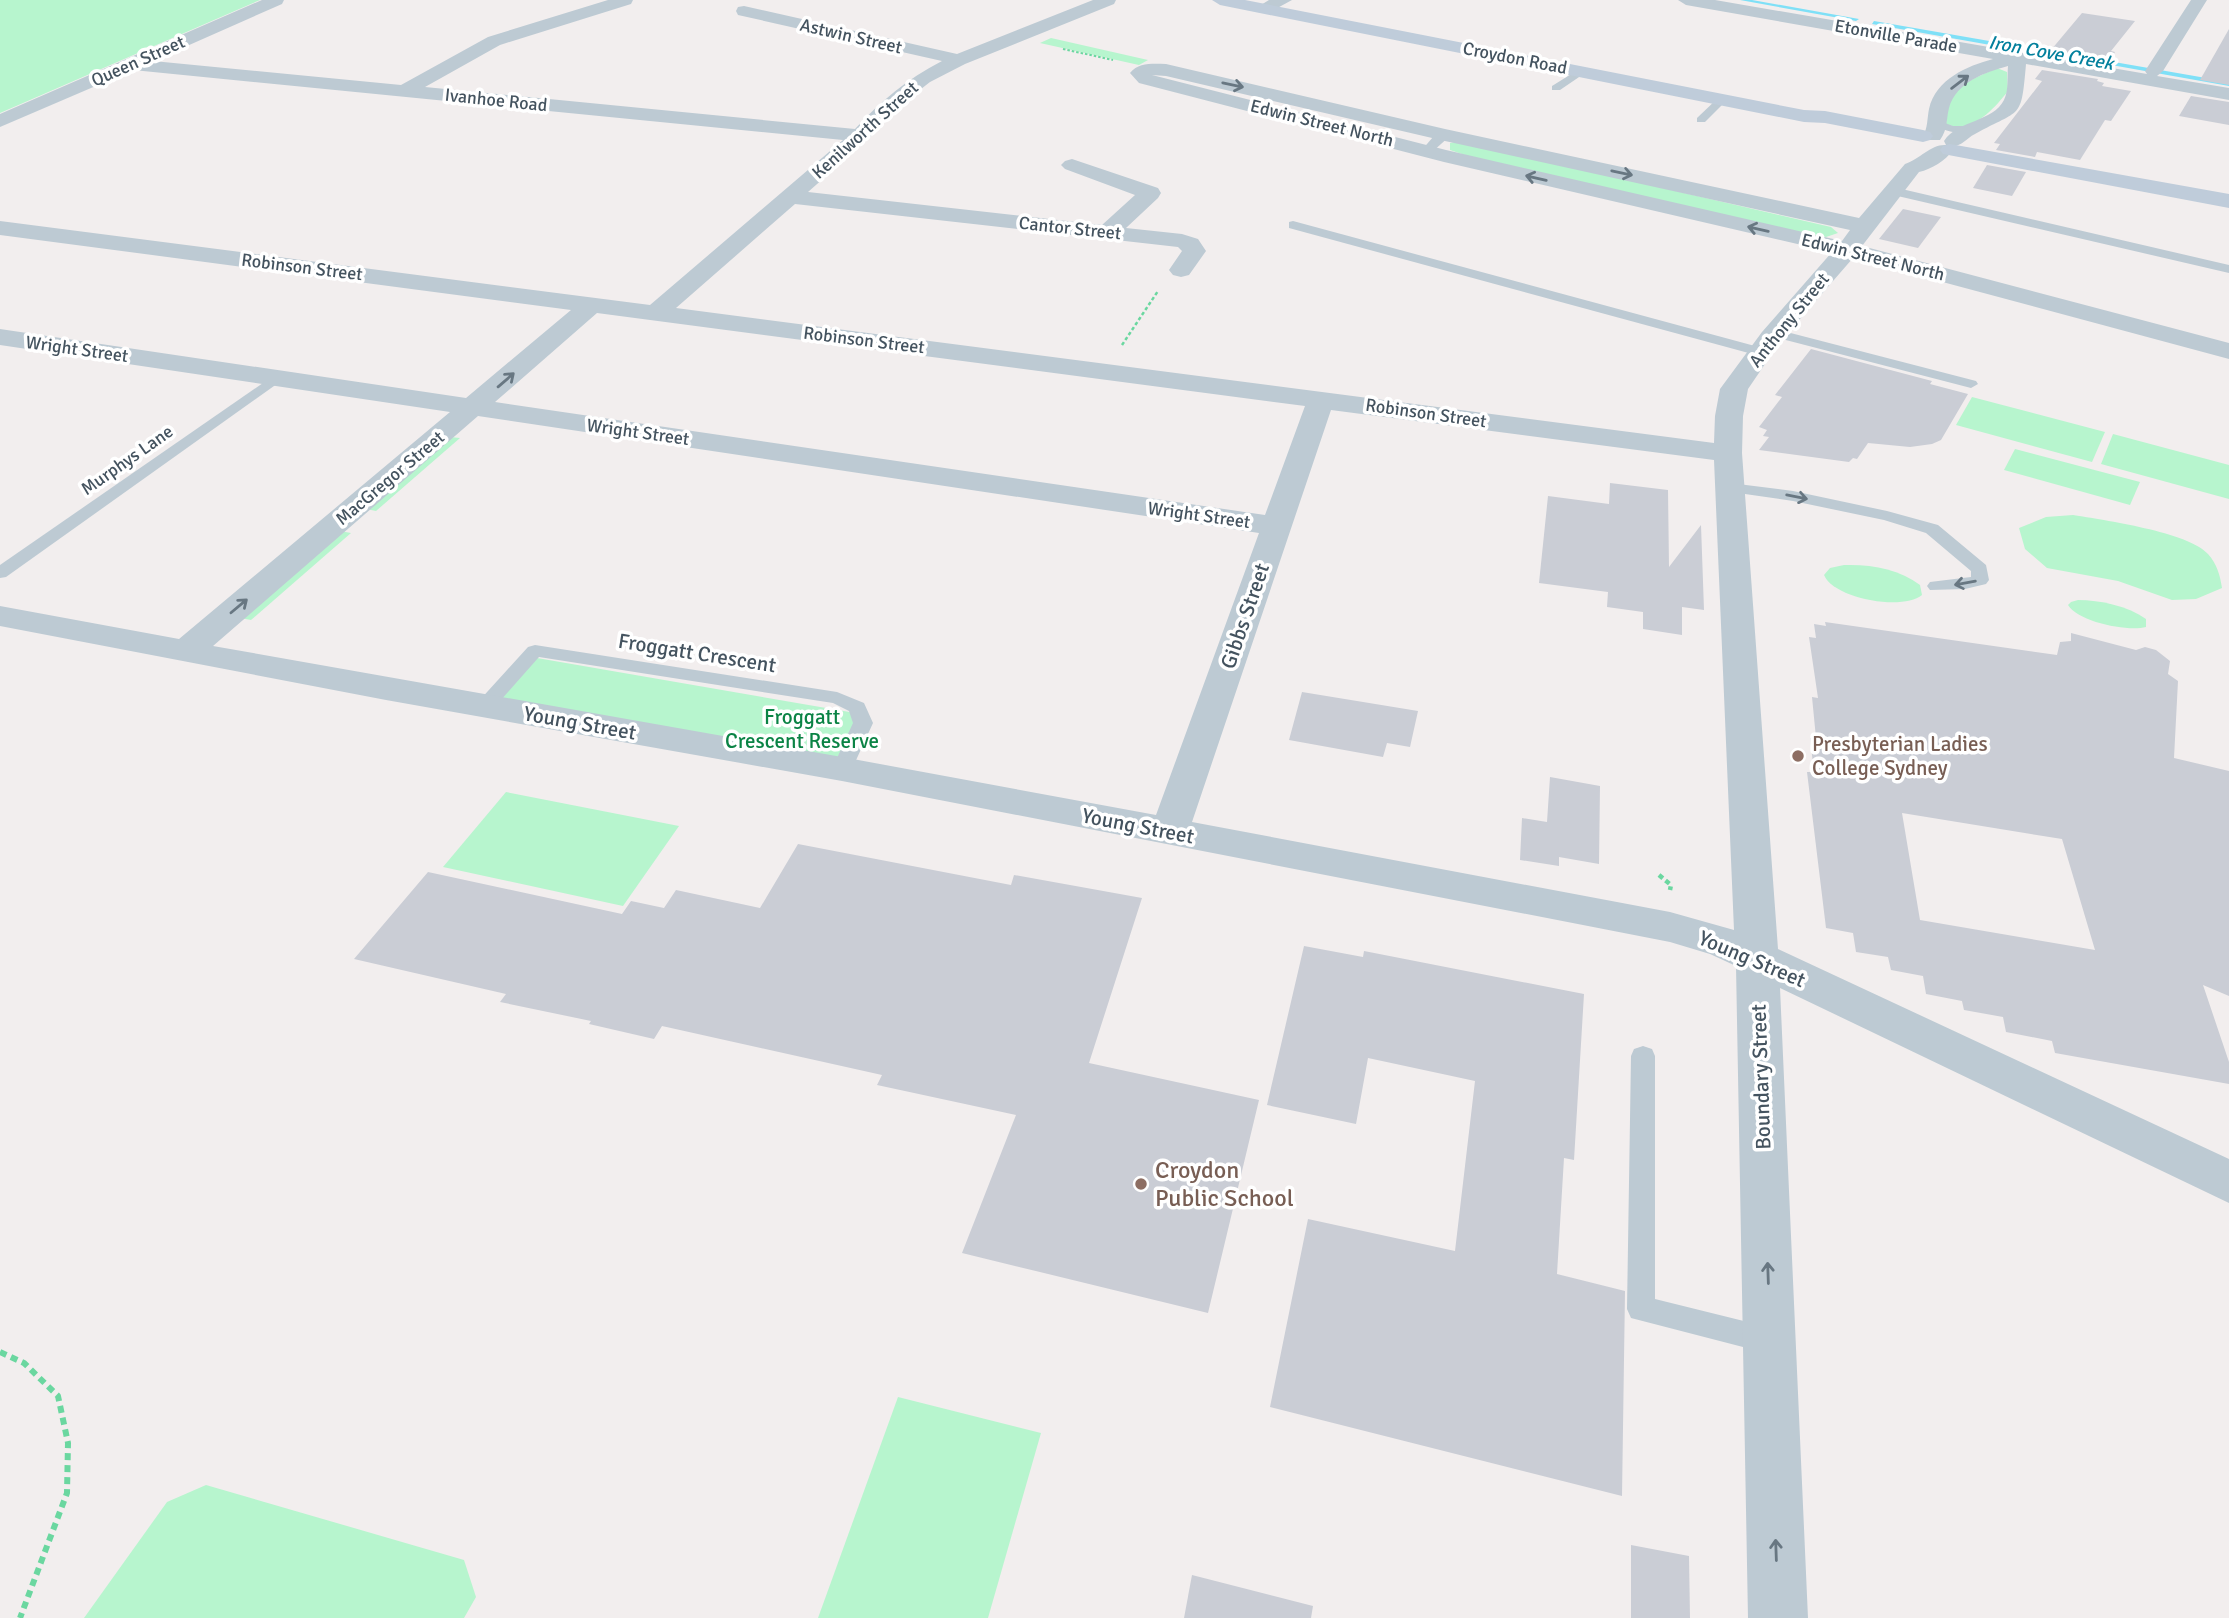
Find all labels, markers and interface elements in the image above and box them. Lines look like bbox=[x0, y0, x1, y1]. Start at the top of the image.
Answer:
street label: Astwin Street bbox=[798, 14, 904, 58]
street label: Etonville Parade bbox=[1833, 14, 1959, 58]
water label: Iron Cove Creek bbox=[1987, 30, 2117, 76]
street label: Queen Street bbox=[88, 31, 188, 91]
street label: Croydon Road bbox=[1461, 37, 1569, 79]
one-way arrow bbox=[1950, 74, 1969, 89]
street label: Kenilworth Street bbox=[807, 77, 923, 183]
one-way arrow bbox=[1221, 79, 1243, 92]
street label: Ivanhoe Road bbox=[444, 84, 548, 116]
street label: Edwin Street North bbox=[1248, 95, 1396, 151]
one-way arrow bbox=[1610, 166, 1633, 180]
one-way arrow bbox=[1525, 170, 1548, 184]
street label: Cantor Street bbox=[1018, 212, 1122, 244]
one-way arrow bbox=[1747, 222, 1770, 235]
street label: Edwin Street North bbox=[1799, 229, 1947, 285]
street label: Robinson Street bbox=[240, 249, 364, 285]
street label: Anthony Street bbox=[1744, 268, 1834, 372]
street label: Robinson Street bbox=[802, 322, 926, 358]
street label: Wright Street bbox=[24, 331, 130, 367]
one-way arrow bbox=[497, 372, 515, 388]
street label: Robinson Street bbox=[1364, 394, 1488, 432]
street label: Wright Street bbox=[585, 414, 691, 450]
street label: Murphys Lane bbox=[77, 420, 177, 500]
street label: MacGregor Street bbox=[331, 426, 449, 530]
one-way arrow bbox=[1785, 491, 1808, 504]
street label: Wright Street bbox=[1146, 497, 1252, 533]
street label: Gibbs Street bbox=[1215, 560, 1275, 672]
one-way arrow bbox=[1954, 577, 1977, 590]
one-way arrow bbox=[230, 598, 248, 614]
street label: Froggatt Crescent bbox=[616, 628, 778, 678]
street label: Young Street bbox=[522, 700, 638, 746]
park label: Froggatt Crescent Reserve bbox=[725, 704, 879, 754]
place label: Presbyterian Ladies College Sydney bbox=[1812, 731, 1988, 781]
marker: Presbyterian Ladies College Sydney bbox=[1790, 748, 1806, 764]
street label: Young Street bbox=[1080, 802, 1196, 850]
street label: Young Street bbox=[1695, 925, 1809, 993]
street label: Boundary Street bbox=[1745, 1004, 1777, 1150]
place label: Croydon Public School bbox=[1155, 1155, 1294, 1213]
marker: Croydon Public School bbox=[1133, 1176, 1149, 1192]
one-way arrow bbox=[1761, 1262, 1774, 1285]
one-way arrow bbox=[1770, 1539, 1783, 1562]

